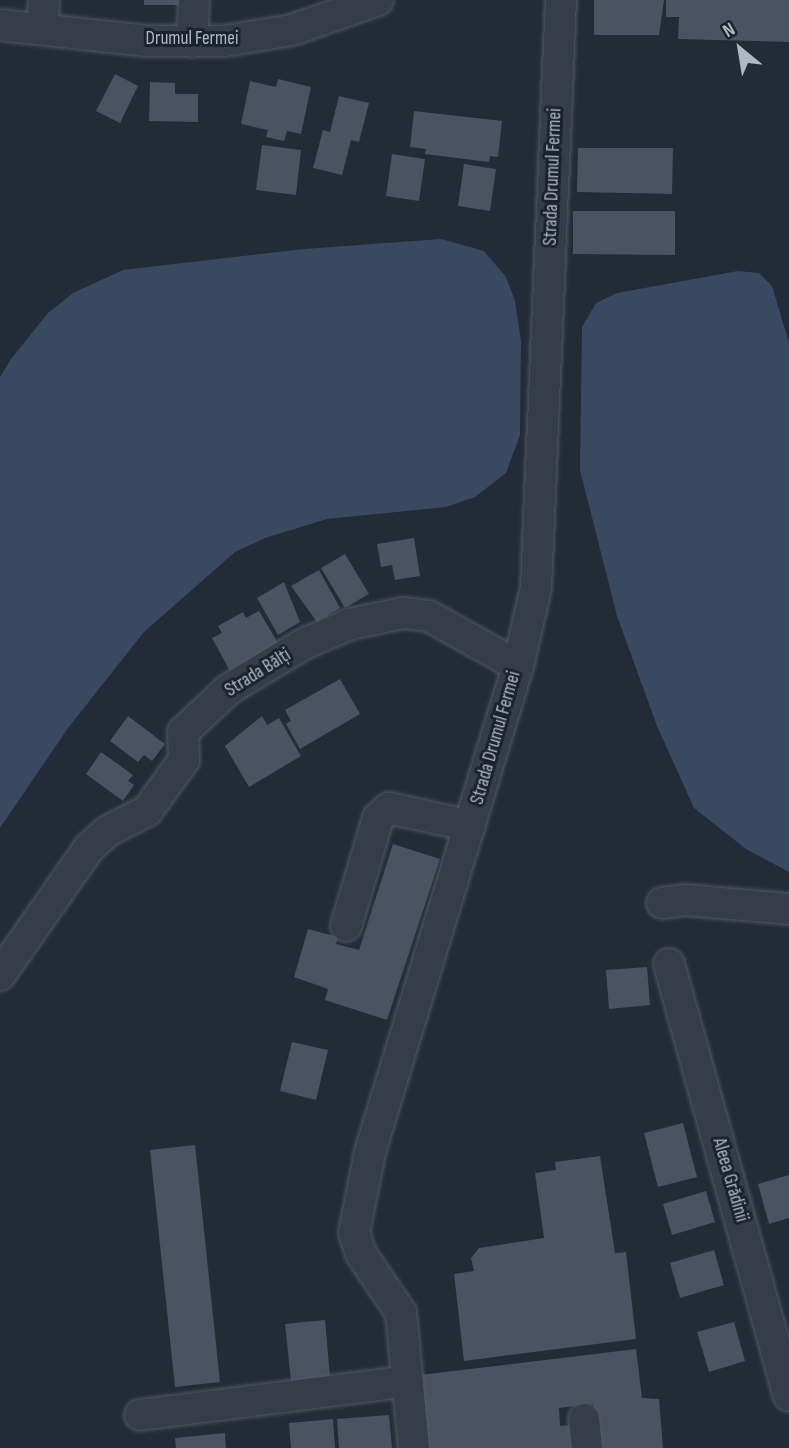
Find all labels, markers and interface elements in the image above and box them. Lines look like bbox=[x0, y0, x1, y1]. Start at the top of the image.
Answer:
north arrow bbox=[705, 14, 775, 84]
text: N bbox=[719, 18, 739, 43]
street label: Drumul Fermei bbox=[146, 28, 238, 50]
street label: Strada Drumul Fermei bbox=[539, 108, 567, 246]
street label: Strada Bălți bbox=[221, 644, 295, 702]
street label: Strada Drumul Fermei bbox=[466, 669, 526, 807]
street label: Aleea Grădinii bbox=[707, 1135, 753, 1225]

